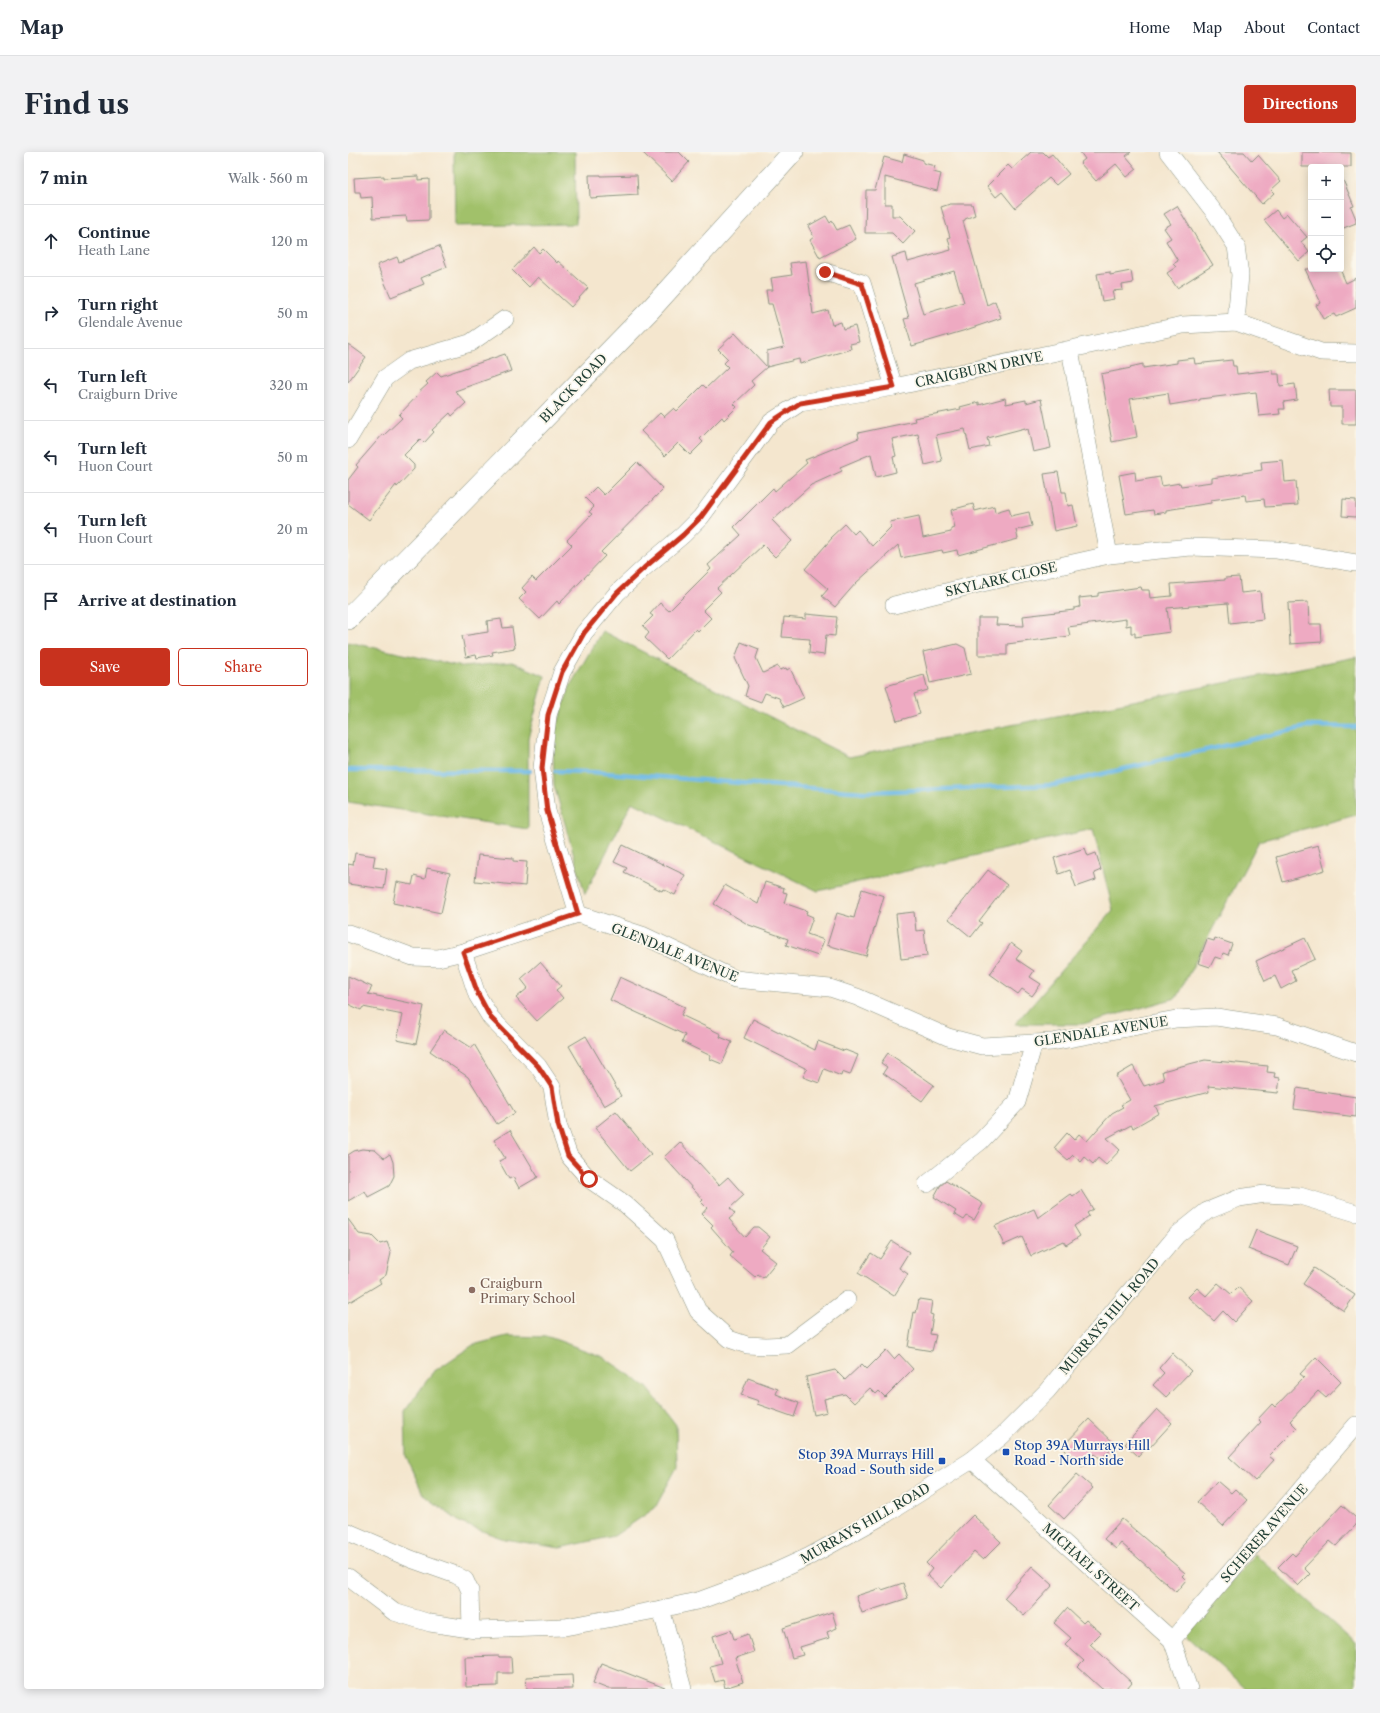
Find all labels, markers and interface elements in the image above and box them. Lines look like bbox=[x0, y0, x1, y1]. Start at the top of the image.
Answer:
text: Map bbox=[20, 16, 64, 39]
text: Home bbox=[1129, 19, 1170, 37]
text: Map bbox=[1192, 19, 1222, 37]
text: About bbox=[1244, 19, 1285, 37]
text: Contact bbox=[1307, 19, 1360, 37]
button: Directions bbox=[1244, 85, 1356, 123]
text: Find us bbox=[24, 87, 129, 121]
map controls bbox=[1308, 164, 1344, 272]
button: + bbox=[1308, 164, 1344, 200]
text: 7 min bbox=[40, 168, 88, 188]
text: Walk · 560 m bbox=[228, 170, 308, 186]
button: − bbox=[1308, 200, 1344, 236]
text: Continue bbox=[78, 223, 150, 242]
icon: ahead bbox=[40, 230, 62, 252]
text: 120 m bbox=[271, 233, 308, 249]
button: locate bbox=[1308, 236, 1344, 272]
text: Heath Lane bbox=[78, 242, 150, 258]
route end bbox=[816, 263, 834, 281]
text: Turn right bbox=[78, 295, 158, 314]
icon: right bbox=[40, 302, 62, 324]
text: 50 m bbox=[277, 305, 308, 321]
text: Glendale Avenue bbox=[78, 314, 183, 330]
street label: CRAIGBURN DRIVE bbox=[914, 348, 1044, 390]
street label: BLACK ROAD bbox=[536, 350, 610, 426]
text: Turn left bbox=[78, 367, 147, 386]
icon: left bbox=[40, 374, 62, 396]
text: 320 m bbox=[270, 377, 308, 393]
text: Craigburn Drive bbox=[78, 386, 178, 402]
text: Turn left bbox=[78, 439, 147, 458]
icon: left bbox=[40, 446, 62, 468]
text: 50 m bbox=[277, 449, 308, 465]
text: Huon Court bbox=[78, 458, 153, 474]
text: Turn left bbox=[78, 511, 147, 530]
icon: left bbox=[40, 518, 62, 540]
text: 20 m bbox=[277, 521, 308, 537]
text: Huon Court bbox=[78, 530, 153, 546]
street label: SKYLARK CLOSE bbox=[944, 558, 1058, 600]
icon: arrive bbox=[40, 590, 62, 612]
text: Arrive at destination bbox=[78, 591, 237, 610]
button: Save bbox=[40, 648, 170, 686]
button: Share bbox=[178, 648, 308, 686]
street label: GLENDALE AVENUE bbox=[609, 919, 741, 985]
street label: GLENDALE AVENUE bbox=[1033, 1012, 1169, 1050]
route start bbox=[580, 1170, 598, 1188]
street label: MURRAYS HILL ROAD bbox=[1056, 1254, 1162, 1378]
place label: Craigburn Primary School bbox=[480, 1275, 575, 1306]
marker: Craigburn Primary School bbox=[467, 1285, 477, 1295]
place label: Stop 39A Murrays Hill Road - North side bbox=[1014, 1437, 1150, 1468]
place label: Stop 39A Murrays Hill Road - South side bbox=[798, 1446, 934, 1477]
marker: Stop 39A Murrays Hill Road - North side bbox=[1001, 1447, 1011, 1457]
marker: Stop 39A Murrays Hill Road - South side bbox=[937, 1456, 947, 1466]
street label: MURRAYS HILL ROAD bbox=[797, 1479, 933, 1567]
street label: SCHERER AVENUE bbox=[1217, 1481, 1311, 1585]
street label: MICHAEL STREET bbox=[1040, 1520, 1143, 1615]

